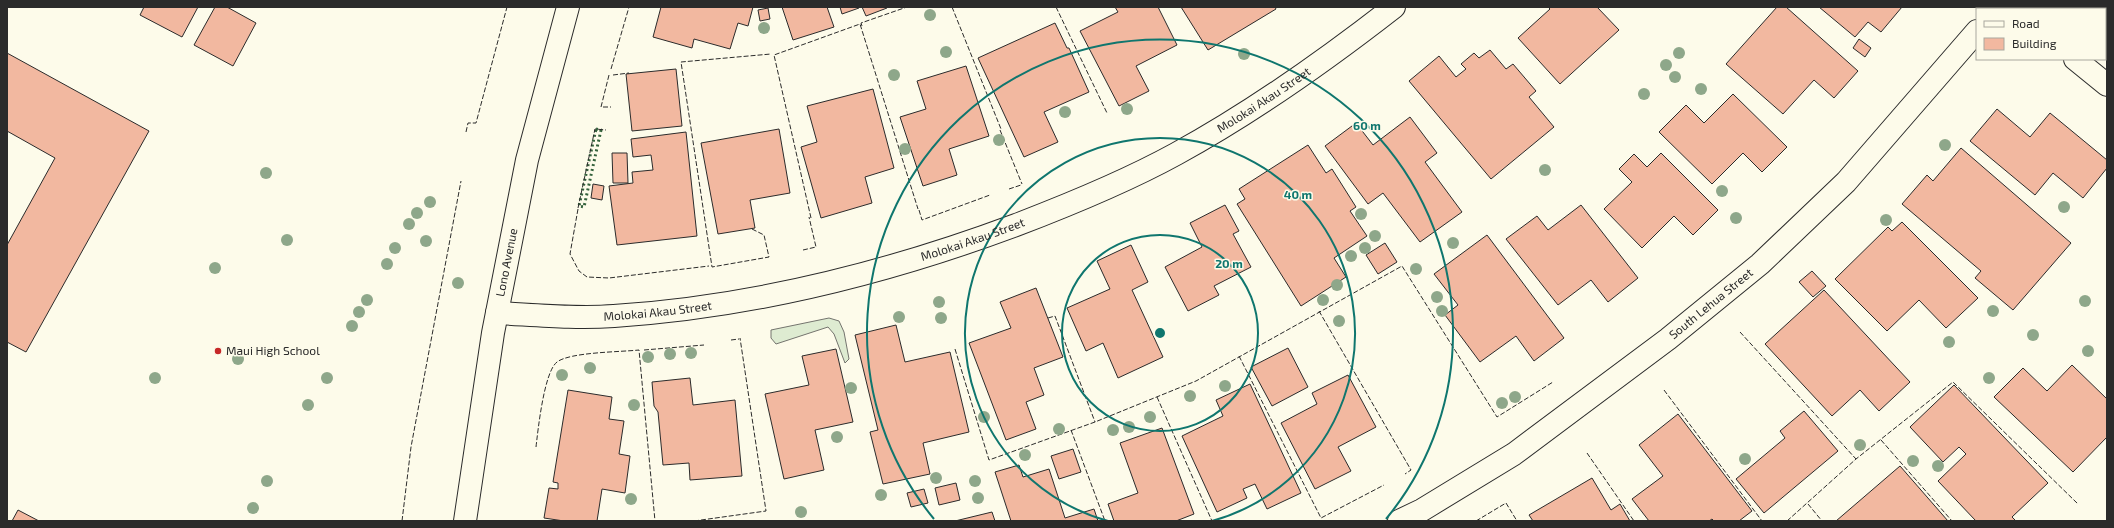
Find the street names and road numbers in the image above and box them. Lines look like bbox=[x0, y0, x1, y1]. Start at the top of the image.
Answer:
street label: Molokai Akau Street bbox=[1214, 63, 1313, 135]
street label: Molokai Akau Street bbox=[919, 214, 1027, 263]
street label: Lono Avenue bbox=[492, 227, 519, 298]
street label: South Lehua Street bbox=[1666, 265, 1755, 341]
street label: Molokai Akau Street bbox=[603, 298, 713, 323]

